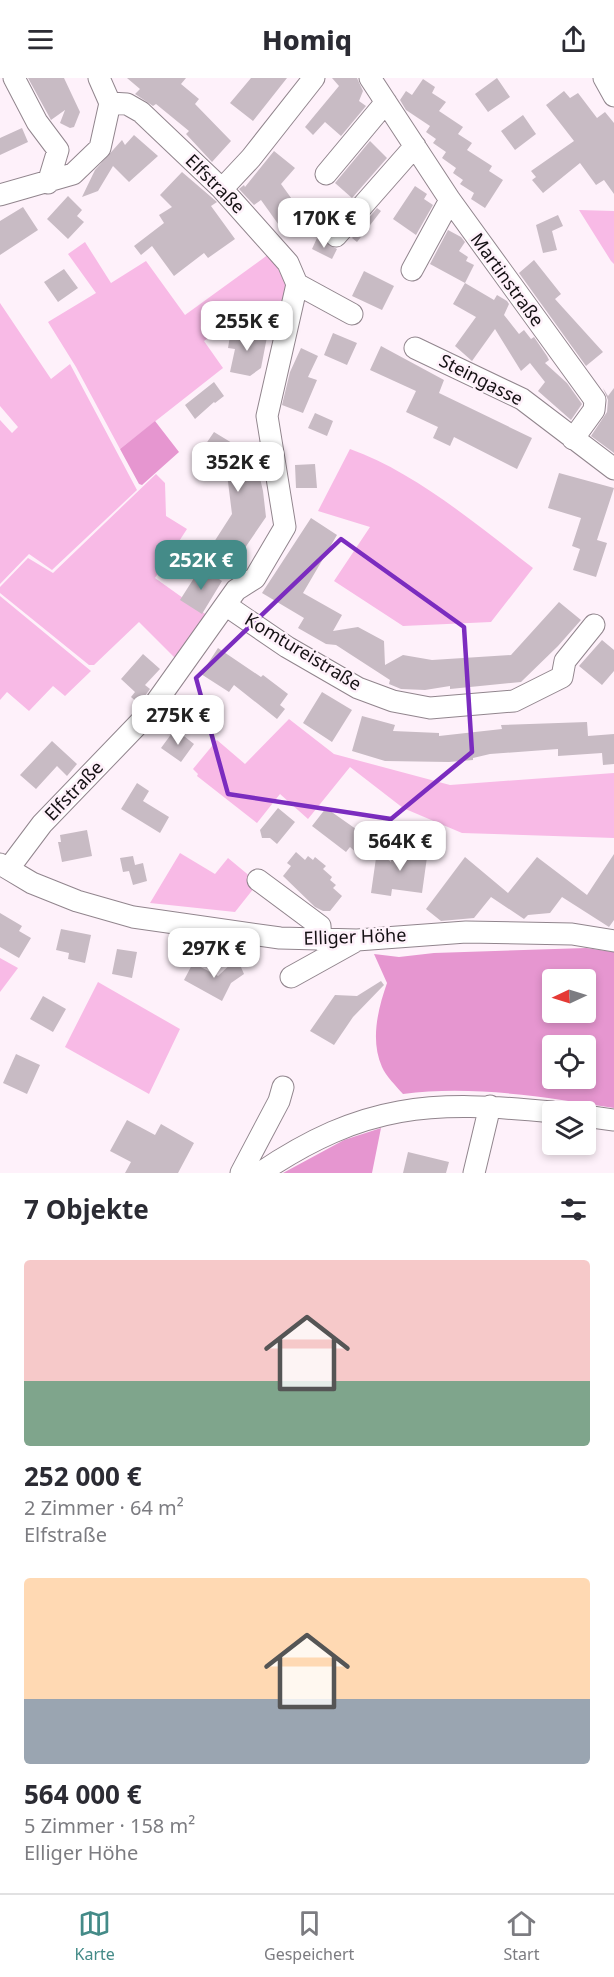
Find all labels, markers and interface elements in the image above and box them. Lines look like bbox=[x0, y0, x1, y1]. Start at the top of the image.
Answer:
text: Homiq bbox=[262, 21, 352, 58]
icon: menu bbox=[24, 23, 57, 56]
icon: share bbox=[557, 23, 590, 56]
street label: Elfstraße bbox=[181, 148, 251, 218]
pin: 170K € bbox=[275, 198, 373, 249]
text: 170K € bbox=[292, 204, 356, 231]
street label: Martinstraße bbox=[466, 228, 550, 331]
pin: 255K € bbox=[198, 301, 296, 352]
text: 255K € bbox=[215, 307, 279, 334]
street label: Steingasse bbox=[436, 348, 527, 410]
pin: 352K € bbox=[189, 442, 287, 493]
text: 352K € bbox=[206, 448, 270, 475]
pin: 252K € bbox=[152, 540, 250, 591]
text: 252K € bbox=[169, 546, 233, 573]
street label: Komtureistraße bbox=[241, 607, 366, 695]
pin: 275K € bbox=[129, 695, 227, 746]
text: 275K € bbox=[146, 701, 210, 728]
street label: Elfstraße bbox=[39, 755, 108, 825]
pin: 564K € bbox=[351, 821, 449, 872]
text: 564K € bbox=[368, 827, 432, 854]
street label: Elliger Höhe bbox=[303, 922, 407, 950]
pin: 297K € bbox=[165, 928, 263, 979]
text: 297K € bbox=[182, 934, 246, 961]
north arrow bbox=[542, 969, 596, 1023]
map controls bbox=[542, 969, 596, 1155]
button: locate bbox=[542, 1035, 596, 1089]
button: layers bbox=[542, 1101, 596, 1155]
text: 7 Objekte bbox=[24, 1191, 149, 1227]
icon: filters bbox=[557, 1193, 590, 1226]
icon: home bbox=[253, 1299, 361, 1407]
text: 252 000 € bbox=[24, 1458, 142, 1494]
text: 2 Zimmer · 64 m² bbox=[24, 1494, 184, 1521]
text: Elfstraße bbox=[24, 1521, 107, 1548]
icon: home bbox=[253, 1617, 361, 1725]
text: 564 000 € bbox=[24, 1776, 142, 1812]
text: 5 Zimmer · 158 m² bbox=[24, 1812, 195, 1839]
text: Elliger Höhe bbox=[24, 1839, 138, 1866]
tab: Karte bbox=[75, 1907, 115, 1965]
tab: Gespeichert bbox=[264, 1907, 354, 1965]
tab: Start bbox=[504, 1907, 539, 1965]

